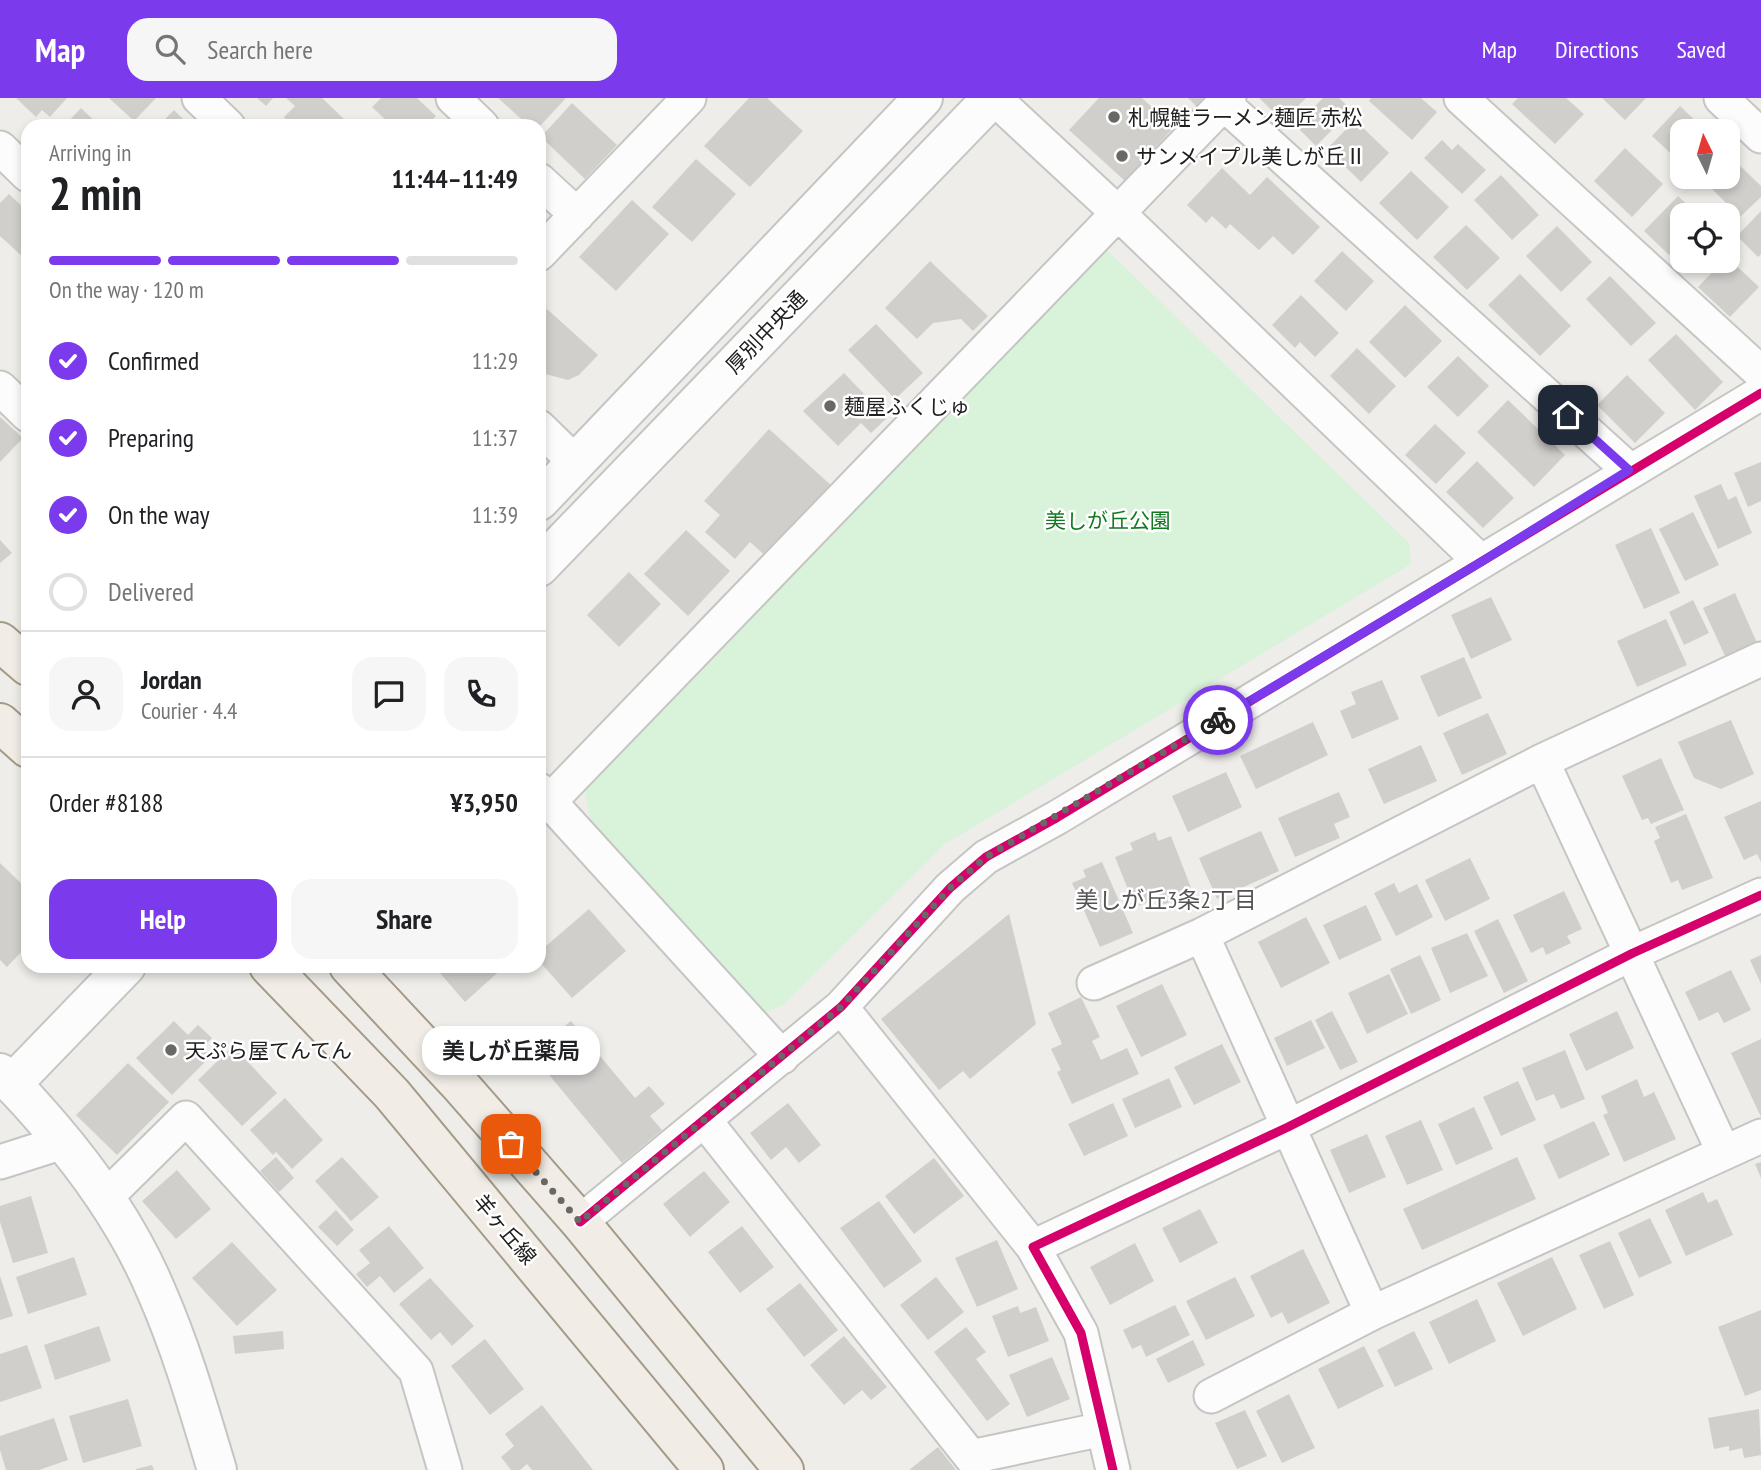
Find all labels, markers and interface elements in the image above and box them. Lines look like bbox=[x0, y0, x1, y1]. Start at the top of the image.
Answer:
search box bbox=[127, 18, 617, 81]
text: Map bbox=[35, 28, 85, 71]
icon: search bbox=[151, 30, 189, 68]
text: Search here bbox=[207, 33, 313, 66]
text: Map bbox=[1482, 34, 1517, 65]
text: Directions bbox=[1555, 34, 1639, 65]
text: Saved bbox=[1677, 34, 1726, 65]
place label: 札幌鮭ラーメン麺匠 赤松 bbox=[1128, 104, 1363, 131]
marker: 札幌鮭ラーメン麺匠 赤松 bbox=[1106, 109, 1122, 125]
north arrow bbox=[1670, 119, 1740, 189]
map controls bbox=[1670, 119, 1740, 273]
text: Arriving in bbox=[49, 138, 131, 167]
place label: サンメイプル美しが丘Ⅱ bbox=[1136, 143, 1366, 170]
marker: サンメイプル美しが丘Ⅱ bbox=[1114, 148, 1130, 164]
text: 11:44–11:49 bbox=[391, 162, 518, 195]
text: 2 min bbox=[49, 163, 142, 223]
button: locate bbox=[1670, 203, 1740, 273]
text: On the way · 120 m bbox=[49, 275, 204, 304]
street label: 厚別中央通 bbox=[720, 285, 812, 379]
icon: check bbox=[49, 342, 87, 380]
text: Confirmed bbox=[108, 344, 199, 377]
text: 11:29 bbox=[472, 346, 518, 375]
pin bbox=[1538, 385, 1598, 445]
place label: 麺屋ふくじゅ bbox=[844, 393, 970, 420]
icon: home bbox=[1549, 396, 1587, 434]
marker: 麺屋ふくじゅ bbox=[822, 398, 838, 414]
icon: check bbox=[49, 419, 87, 457]
text: Preparing bbox=[108, 421, 194, 454]
text: 11:37 bbox=[472, 423, 518, 452]
icon: check bbox=[49, 496, 87, 534]
text: On the way bbox=[108, 498, 210, 531]
text: 11:39 bbox=[472, 500, 518, 529]
park label: 美しが丘公園 bbox=[1045, 507, 1171, 534]
text: Delivered bbox=[108, 575, 194, 608]
button: person bbox=[49, 657, 123, 731]
button: chat bbox=[352, 657, 426, 731]
button: phone bbox=[444, 657, 518, 731]
text: Jordan bbox=[141, 663, 202, 696]
courier bbox=[1183, 685, 1253, 755]
text: Courier · 4.4 bbox=[141, 696, 237, 725]
icon: bike bbox=[1199, 701, 1237, 739]
text: Order #8188 bbox=[49, 786, 164, 819]
text: ¥3,950 bbox=[450, 786, 518, 819]
button: Help bbox=[49, 879, 277, 959]
button: Share bbox=[291, 879, 518, 959]
district label: 美しが丘3条2丁目 bbox=[1075, 885, 1257, 914]
callout: 美しが丘薬局 bbox=[422, 1025, 600, 1074]
text: 美しが丘薬局 bbox=[442, 1036, 580, 1065]
place label: 天ぷら屋てんてん bbox=[185, 1037, 352, 1064]
marker: 天ぷら屋てんてん bbox=[163, 1042, 179, 1058]
pin bbox=[481, 1114, 541, 1174]
icon: bag bbox=[492, 1125, 530, 1163]
street label: 羊ヶ丘線 bbox=[468, 1188, 542, 1270]

